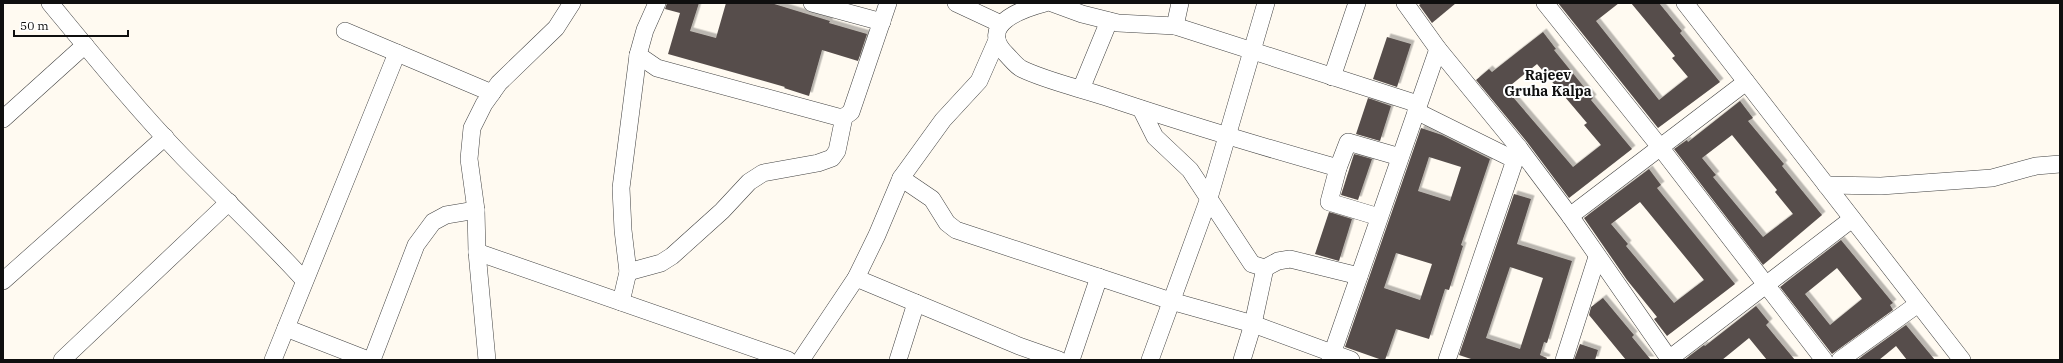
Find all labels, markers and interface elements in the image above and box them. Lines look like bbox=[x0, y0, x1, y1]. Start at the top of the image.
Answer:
scale bar bbox=[14, 12, 128, 38]
text: 50 m bbox=[20, 18, 49, 33]
district label: Rajeev Gruha Kalpa bbox=[1504, 66, 1592, 100]

